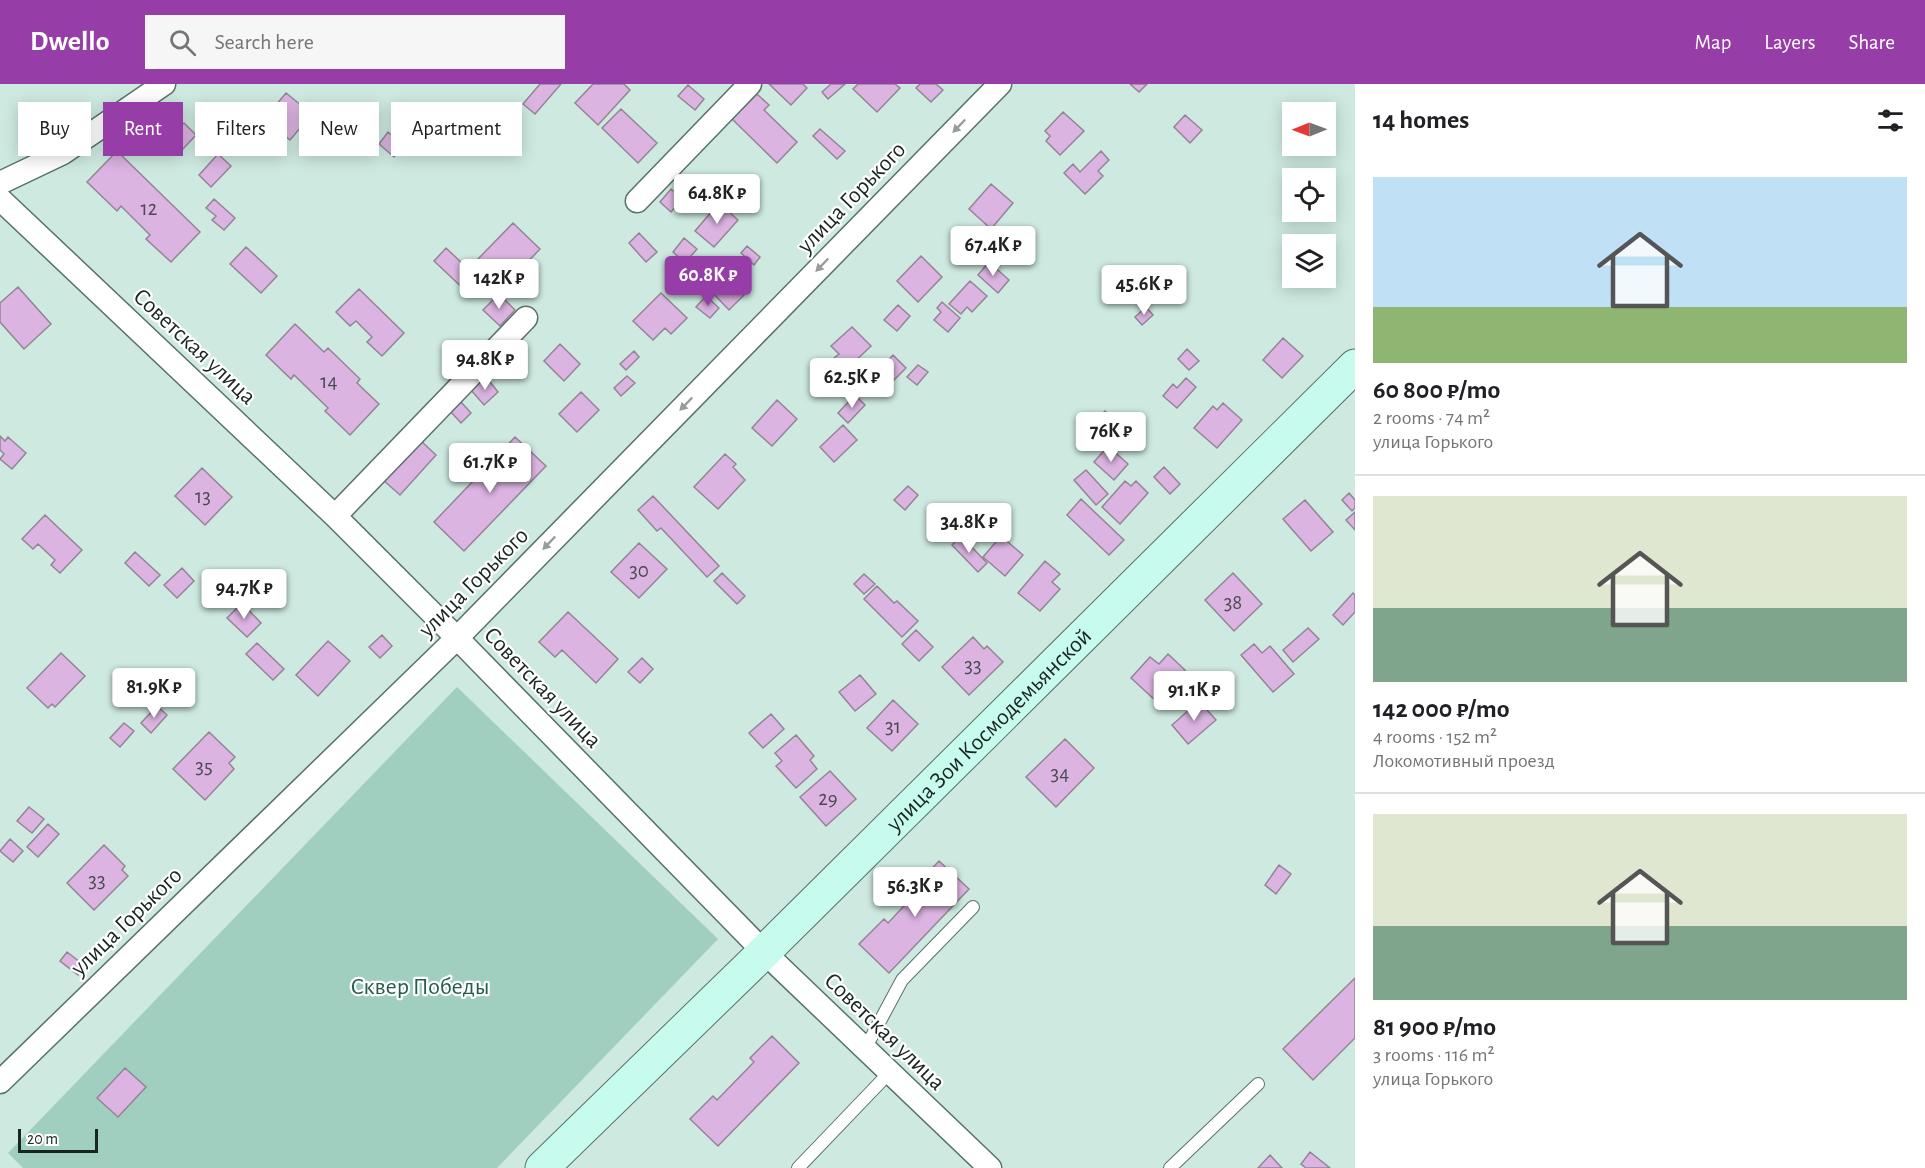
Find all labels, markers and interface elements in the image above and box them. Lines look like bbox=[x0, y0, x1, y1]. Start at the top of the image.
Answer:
search box bbox=[145, 15, 565, 69]
icon: search bbox=[166, 26, 199, 59]
text: Dwello bbox=[30, 28, 109, 56]
text: Search here bbox=[214, 31, 314, 53]
text: Map bbox=[1695, 32, 1731, 53]
text: Layers bbox=[1764, 32, 1815, 53]
text: Share bbox=[1848, 32, 1895, 53]
chip: Buy bbox=[18, 102, 91, 156]
chip: Rent bbox=[103, 102, 183, 156]
chip: Filters bbox=[195, 102, 287, 156]
chip: New bbox=[299, 102, 379, 156]
chip: Apartment bbox=[391, 102, 522, 156]
north arrow bbox=[1282, 102, 1336, 156]
map controls bbox=[1282, 102, 1336, 288]
icon: filters bbox=[1874, 104, 1907, 137]
text: 14 homes bbox=[1373, 107, 1469, 133]
one-way arrow bbox=[952, 118, 966, 132]
street label: улица Горького bbox=[792, 138, 910, 259]
button: locate bbox=[1282, 168, 1336, 222]
pin: 64.8K ₽ bbox=[662, 174, 772, 225]
text: 64.8K ₽ bbox=[688, 183, 746, 203]
house number: 12 bbox=[141, 198, 157, 219]
icon: home bbox=[1586, 216, 1694, 324]
pin: 67.4K ₽ bbox=[938, 226, 1048, 277]
button: layers bbox=[1282, 234, 1336, 288]
text: 67.4K ₽ bbox=[965, 235, 1022, 255]
pin: 60.8K ₽ bbox=[653, 256, 763, 307]
one-way arrow bbox=[816, 257, 830, 271]
pin: 142K ₽ bbox=[450, 259, 548, 310]
text: 60.8K ₽ bbox=[679, 265, 737, 285]
pin: 45.6K ₽ bbox=[1089, 265, 1199, 316]
text: 142K ₽ bbox=[474, 268, 524, 288]
text: 45.6K ₽ bbox=[1116, 274, 1173, 294]
street label: Советская улица bbox=[128, 284, 260, 409]
pin: 94.8K ₽ bbox=[430, 340, 540, 391]
text: 94.8K ₽ bbox=[456, 349, 514, 369]
pin: 62.5K ₽ bbox=[797, 358, 907, 409]
text: 62.5K ₽ bbox=[824, 367, 880, 387]
house number: 14 bbox=[320, 371, 338, 392]
text: 60 800 ₽/mo bbox=[1373, 377, 1500, 403]
one-way arrow bbox=[679, 397, 693, 411]
text: 2 rooms · 74 m² bbox=[1373, 408, 1490, 428]
pin: 76K ₽ bbox=[1069, 412, 1153, 463]
text: 76K ₽ bbox=[1090, 421, 1132, 441]
text: улица Горького bbox=[1373, 432, 1493, 452]
pin: 61.7K ₽ bbox=[435, 443, 545, 494]
text: 61.7K ₽ bbox=[463, 452, 517, 472]
house number: 13 bbox=[195, 486, 211, 507]
pin: 34.8K ₽ bbox=[914, 503, 1024, 554]
text: 34.8K ₽ bbox=[940, 512, 998, 532]
street label: улица Горького bbox=[414, 523, 533, 643]
icon: home bbox=[1586, 535, 1694, 643]
one-way arrow bbox=[543, 536, 557, 550]
house number: 30 bbox=[629, 560, 649, 581]
pin: 94.7K ₽ bbox=[189, 569, 299, 620]
text: 94.7K ₽ bbox=[216, 578, 273, 598]
house number: 38 bbox=[1224, 592, 1242, 613]
street label: Советская улица bbox=[479, 623, 606, 753]
street label: улица Зои Космодемьянской bbox=[881, 624, 1096, 837]
house number: 33 bbox=[964, 655, 982, 676]
pin: 81.9K ₽ bbox=[99, 668, 209, 719]
pin: 91.1K ₽ bbox=[1139, 671, 1249, 722]
text: 81.9K ₽ bbox=[126, 677, 182, 697]
text: 91.1K ₽ bbox=[1168, 680, 1220, 700]
text: 142 000 ₽/mo bbox=[1373, 696, 1510, 722]
house number: 31 bbox=[885, 716, 901, 737]
text: 4 rooms · 152 m² bbox=[1373, 727, 1497, 747]
text: Локомотивный проезд bbox=[1373, 751, 1555, 771]
house number: 35 bbox=[195, 756, 213, 777]
house number: 34 bbox=[1051, 763, 1069, 784]
house number: 29 bbox=[818, 788, 838, 809]
icon: home bbox=[1586, 853, 1694, 961]
street label: улица Горького bbox=[66, 863, 187, 981]
pin: 56.3K ₽ bbox=[860, 867, 970, 918]
house number: 33 bbox=[88, 870, 106, 891]
text: 56.3K ₽ bbox=[887, 876, 943, 896]
street label: Советская улица bbox=[819, 968, 949, 1095]
park label: Сквер Победы bbox=[350, 975, 490, 999]
text: 81 900 ₽/mo bbox=[1373, 1014, 1496, 1040]
text: 3 rooms · 116 m² bbox=[1373, 1045, 1494, 1065]
text: улица Горького bbox=[1373, 1069, 1493, 1089]
scale bar bbox=[18, 1126, 98, 1154]
text: 20 m bbox=[27, 1131, 58, 1147]

